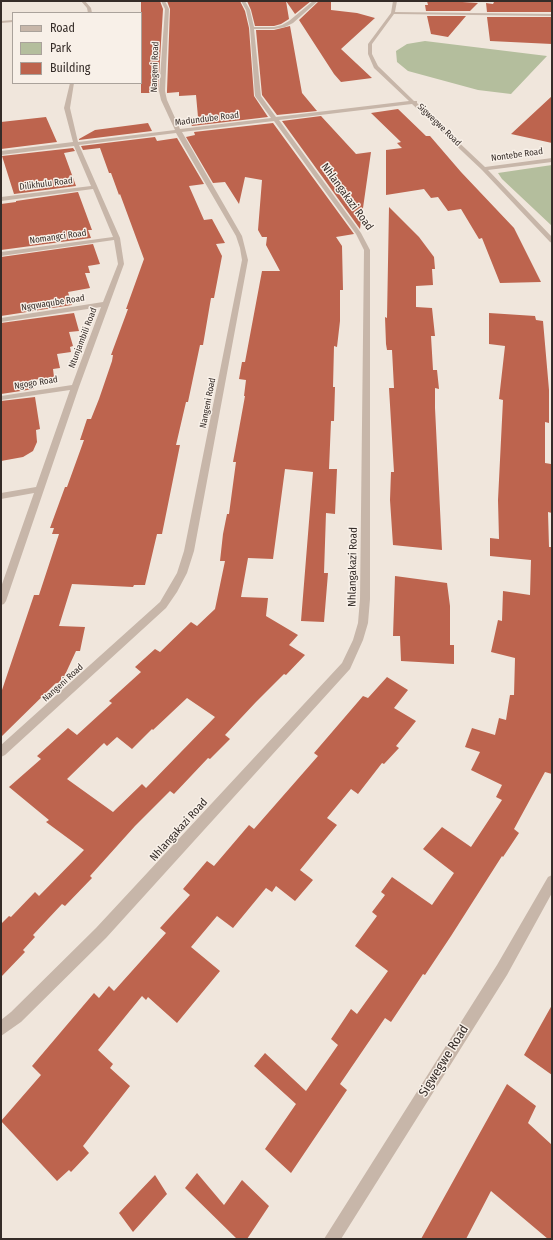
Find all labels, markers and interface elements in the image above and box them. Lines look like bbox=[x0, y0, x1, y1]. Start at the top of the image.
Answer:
legend bbox=[12, 12, 142, 84]
text: Road bbox=[50, 21, 75, 35]
text: Park bbox=[50, 41, 71, 55]
street label: Nangeni Road bbox=[149, 41, 161, 93]
text: Building bbox=[50, 61, 90, 75]
street label: Sigwegwe Road bbox=[415, 101, 463, 149]
street label: Madundube Road bbox=[174, 110, 240, 128]
street label: Nontebe Road bbox=[490, 146, 544, 164]
street label: Nhlangakazi Road bbox=[318, 161, 376, 233]
street label: Dilikhulu Road bbox=[19, 175, 73, 193]
street label: Nomangci Road bbox=[29, 228, 87, 246]
street label: Ngqwaqube Road bbox=[21, 293, 85, 313]
street label: Ntunjambili Road bbox=[67, 306, 99, 370]
street label: Ngogo Road bbox=[13, 374, 59, 392]
street label: Nangeni Road bbox=[198, 377, 218, 429]
street label: Nhlangakazi Road bbox=[346, 527, 360, 607]
street label: Nangeni Road bbox=[40, 662, 86, 704]
street label: Nhlangakazi Road bbox=[147, 796, 211, 864]
street label: Sigwegwe Road bbox=[416, 1022, 472, 1100]

